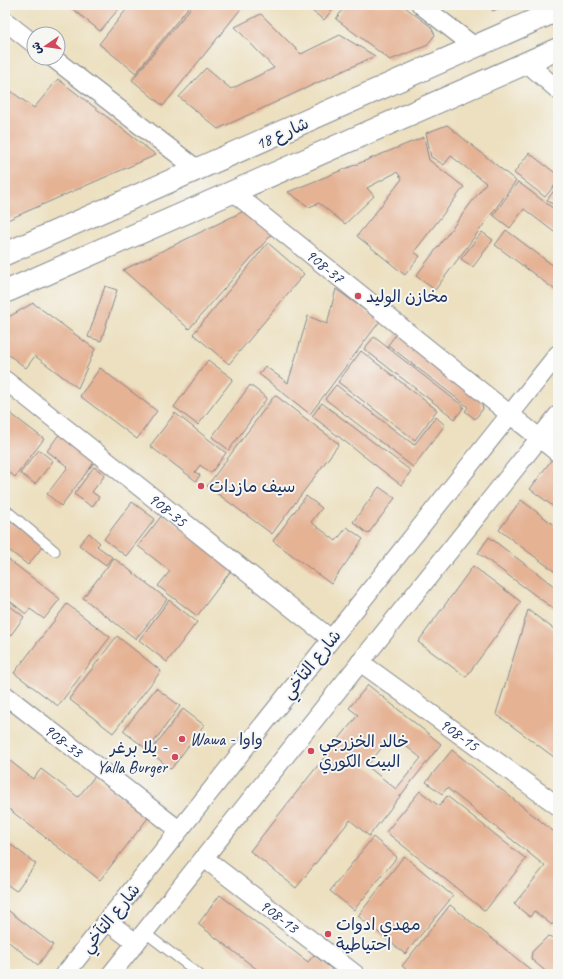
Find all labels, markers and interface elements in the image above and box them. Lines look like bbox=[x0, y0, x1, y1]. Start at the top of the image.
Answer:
north arrow bbox=[26, 26, 66, 66]
text: ش bbox=[28, 41, 44, 56]
street label: شارع 18 bbox=[252, 112, 313, 155]
street label: 908-37 bbox=[301, 244, 349, 289]
place label: مخازن الوليد bbox=[366, 286, 448, 308]
marker: مخازن الوليد bbox=[353, 291, 363, 301]
place label: سيف مازدات bbox=[209, 476, 295, 497]
marker: سيف مازدات bbox=[196, 481, 206, 491]
street label: 908-35 bbox=[144, 488, 192, 532]
street label: شارع التآخي bbox=[277, 625, 349, 706]
street label: 908-15 bbox=[435, 713, 484, 757]
street label: 908-33 bbox=[39, 719, 88, 763]
place label: Wawa - واوا bbox=[190, 729, 263, 750]
place label: خالد الخزرجي البيت الكوري bbox=[319, 731, 409, 774]
marker: Wawa - واوا bbox=[177, 734, 187, 744]
place label: يلا برغر - Yalla Burger bbox=[97, 737, 169, 778]
marker: خالد الخزرجي البيت الكوري bbox=[306, 746, 316, 756]
marker: يلا برغر - Yalla Burger bbox=[170, 752, 180, 762]
street label: شارع التآخي bbox=[76, 879, 148, 960]
street label: 908-13 bbox=[255, 895, 304, 939]
place label: مهدي ادوات احتياطية bbox=[336, 914, 421, 955]
marker: مهدي ادوات احتياطية bbox=[323, 929, 333, 939]

